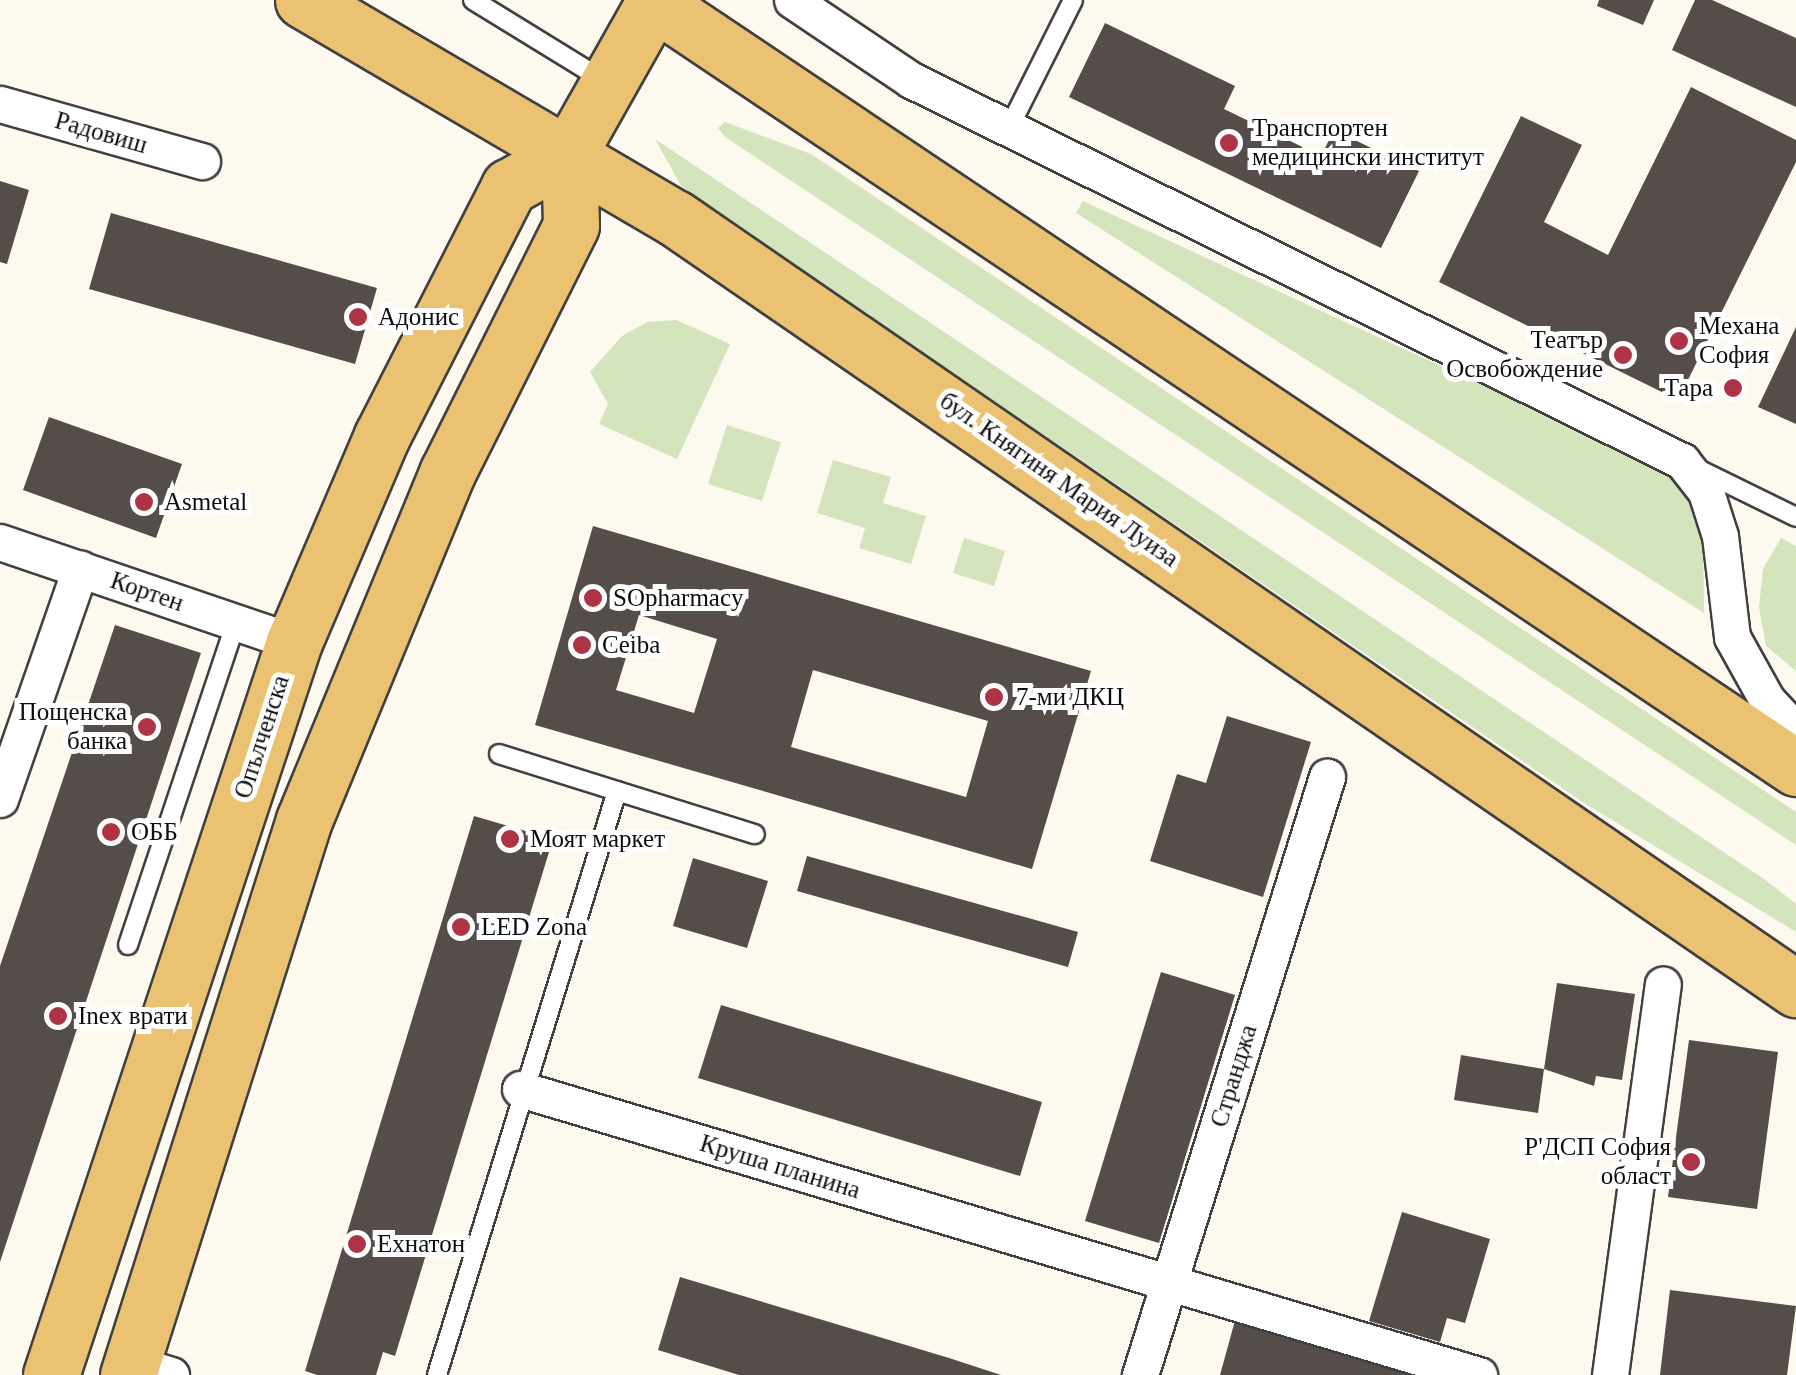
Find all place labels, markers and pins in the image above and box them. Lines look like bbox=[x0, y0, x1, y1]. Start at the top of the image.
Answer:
place label: Транспортен медицински институт bbox=[1252, 114, 1484, 173]
marker: Транспортен медицински институт bbox=[1216, 130, 1242, 156]
place label: Адонис bbox=[378, 302, 459, 332]
marker: Адонис bbox=[347, 306, 369, 328]
place label: Механа София bbox=[1699, 312, 1779, 371]
place label: Театър Освобождение bbox=[1446, 326, 1603, 385]
marker: Механа София bbox=[1668, 330, 1690, 352]
marker: Театър Освобождение bbox=[1612, 344, 1634, 366]
place label: Тара bbox=[1664, 373, 1713, 403]
marker: Тара bbox=[1722, 377, 1744, 399]
place label: Asmetal bbox=[164, 487, 247, 517]
marker: Asmetal bbox=[133, 491, 155, 513]
place label: SOpharmacy bbox=[613, 583, 744, 613]
marker: SOpharmacy bbox=[582, 587, 604, 609]
place label: Ceiba bbox=[602, 630, 660, 660]
marker: Ceiba bbox=[571, 634, 593, 656]
place label: 7-ми ДКЦ bbox=[1016, 682, 1124, 712]
marker: 7-ми ДКЦ bbox=[981, 684, 1007, 710]
place label: Пощенска банка bbox=[19, 698, 127, 757]
marker: Пощенска банка bbox=[136, 716, 158, 738]
place label: ОББ bbox=[131, 817, 178, 847]
marker: ОББ bbox=[100, 821, 122, 843]
place label: Моят маркет bbox=[530, 824, 665, 854]
marker: Моят маркет bbox=[499, 828, 521, 850]
place label: LED Zona bbox=[481, 912, 587, 942]
marker: LED Zona bbox=[450, 916, 472, 938]
place label: Inex врати bbox=[78, 1001, 188, 1031]
marker: Inex врати bbox=[47, 1005, 69, 1027]
place label: Р'ДСП София област bbox=[1524, 1133, 1671, 1192]
marker: Р'ДСП София област bbox=[1680, 1151, 1702, 1173]
place label: Ехнатон bbox=[377, 1229, 465, 1259]
marker: Ехнатон bbox=[346, 1233, 368, 1255]

